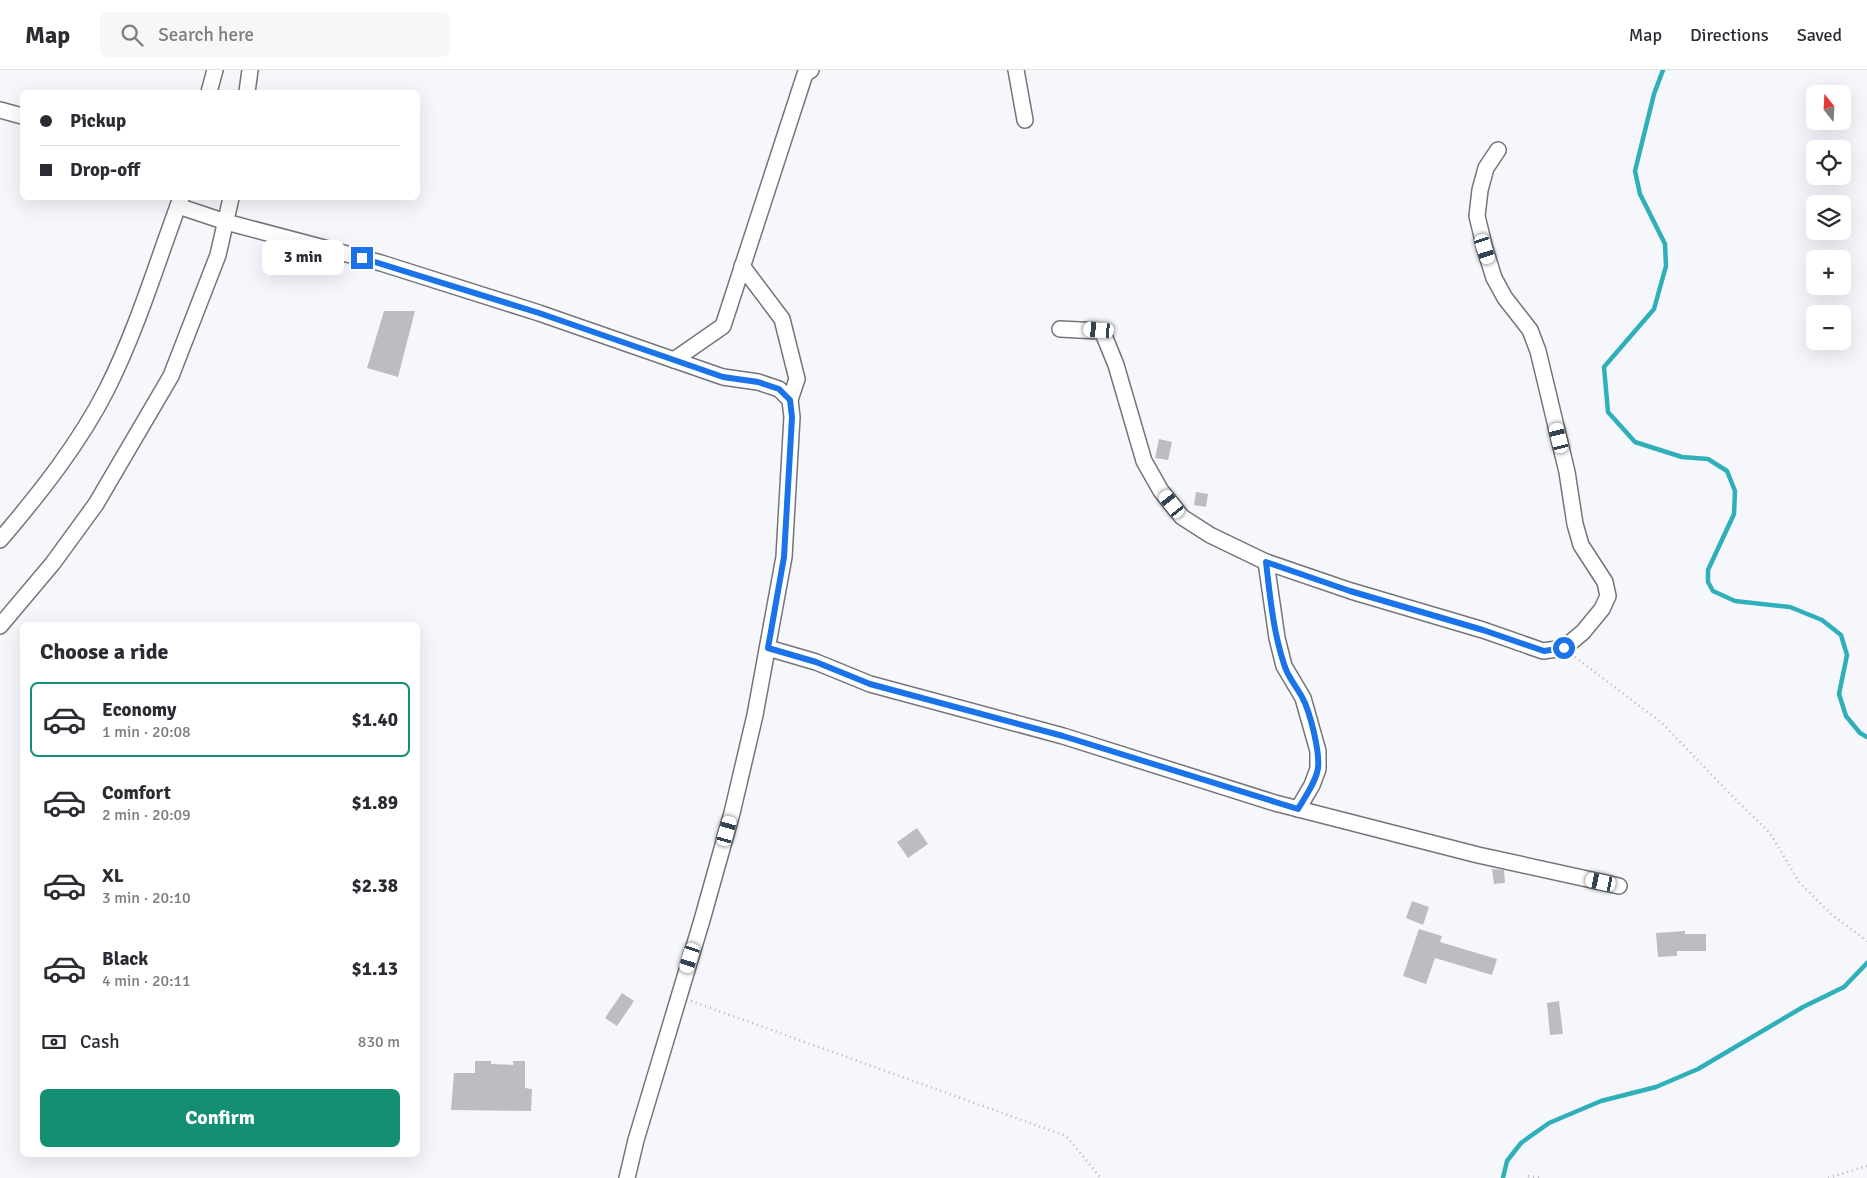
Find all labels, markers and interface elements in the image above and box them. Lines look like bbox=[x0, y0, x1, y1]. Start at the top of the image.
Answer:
search box bbox=[100, 12, 450, 57]
text: Map bbox=[25, 20, 70, 50]
icon: search bbox=[118, 21, 146, 49]
text: Search here bbox=[158, 23, 254, 47]
text: Map bbox=[1629, 24, 1662, 46]
text: Directions bbox=[1690, 24, 1769, 46]
text: Saved bbox=[1797, 24, 1842, 46]
north arrow bbox=[1806, 85, 1851, 130]
map controls bbox=[1806, 85, 1851, 350]
text: Pickup bbox=[70, 109, 126, 133]
button: locate bbox=[1806, 140, 1851, 185]
text: Drop-off bbox=[70, 158, 140, 182]
button: layers bbox=[1806, 195, 1851, 240]
car bbox=[1473, 232, 1496, 266]
callout: 3 min bbox=[262, 240, 344, 276]
text: 3 min bbox=[284, 247, 322, 267]
route end bbox=[351, 247, 373, 269]
button: + bbox=[1806, 250, 1851, 295]
button: − bbox=[1806, 305, 1851, 350]
car bbox=[1083, 321, 1114, 339]
car bbox=[1548, 422, 1569, 454]
car bbox=[1156, 488, 1187, 520]
route start bbox=[1553, 637, 1575, 659]
text: Choose a ride bbox=[40, 638, 168, 665]
icon: car bbox=[42, 697, 87, 742]
text: Economy bbox=[102, 698, 176, 722]
text: $1.40 bbox=[352, 708, 398, 732]
text: 1 min · 20:08 bbox=[102, 722, 191, 742]
icon: car bbox=[42, 780, 87, 825]
text: Comfort bbox=[102, 781, 171, 805]
text: $1.89 bbox=[352, 791, 398, 815]
text: 2 min · 20:09 bbox=[102, 805, 191, 825]
car bbox=[715, 815, 738, 847]
icon: car bbox=[42, 863, 87, 908]
text: XL bbox=[102, 864, 124, 888]
car bbox=[1584, 872, 1617, 892]
text: $2.38 bbox=[352, 874, 398, 898]
text: 3 min · 20:10 bbox=[102, 888, 191, 908]
car bbox=[678, 941, 701, 975]
icon: car bbox=[42, 946, 87, 991]
text: Black bbox=[102, 947, 148, 971]
text: $1.13 bbox=[352, 957, 398, 981]
text: 4 min · 20:11 bbox=[102, 971, 191, 991]
icon: cash bbox=[40, 1028, 68, 1056]
text: Cash bbox=[80, 1030, 120, 1054]
text: 830 m bbox=[358, 1032, 400, 1052]
button: Confirm bbox=[40, 1089, 400, 1147]

